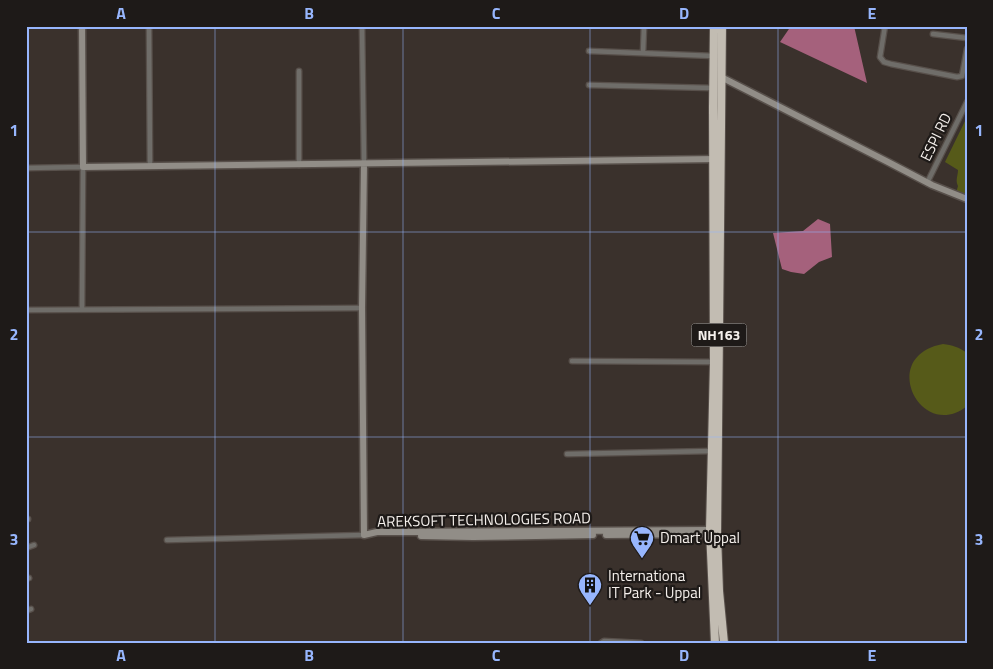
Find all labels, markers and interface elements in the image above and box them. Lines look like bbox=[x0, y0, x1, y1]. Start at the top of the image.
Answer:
text: A bbox=[116, 1, 126, 25]
text: B bbox=[304, 1, 314, 25]
text: C bbox=[492, 1, 501, 25]
text: D bbox=[679, 1, 689, 25]
text: E bbox=[868, 1, 877, 25]
street label: ESPI RD bbox=[914, 109, 957, 165]
text: 1 bbox=[10, 118, 18, 142]
text: 1 bbox=[975, 118, 983, 142]
text: 2 bbox=[10, 322, 18, 346]
text: 2 bbox=[975, 322, 983, 346]
road number: NH163 bbox=[692, 324, 746, 346]
street label: AREKSOFT TECHNOLOGIES ROAD bbox=[377, 506, 591, 533]
supermarket icon: Dmart Uppal bbox=[629, 525, 655, 559]
place label: Dmart Uppal bbox=[660, 526, 740, 549]
text: 3 bbox=[10, 527, 18, 551]
text: 3 bbox=[975, 527, 983, 551]
place label: Internationa IT Park - Uppal bbox=[608, 564, 701, 604]
building icon: Internationa IT Park - Uppal bbox=[577, 572, 603, 606]
text: A bbox=[116, 643, 126, 667]
text: B bbox=[304, 643, 314, 667]
text: C bbox=[492, 643, 501, 667]
text: D bbox=[679, 643, 689, 667]
text: E bbox=[868, 643, 877, 667]

